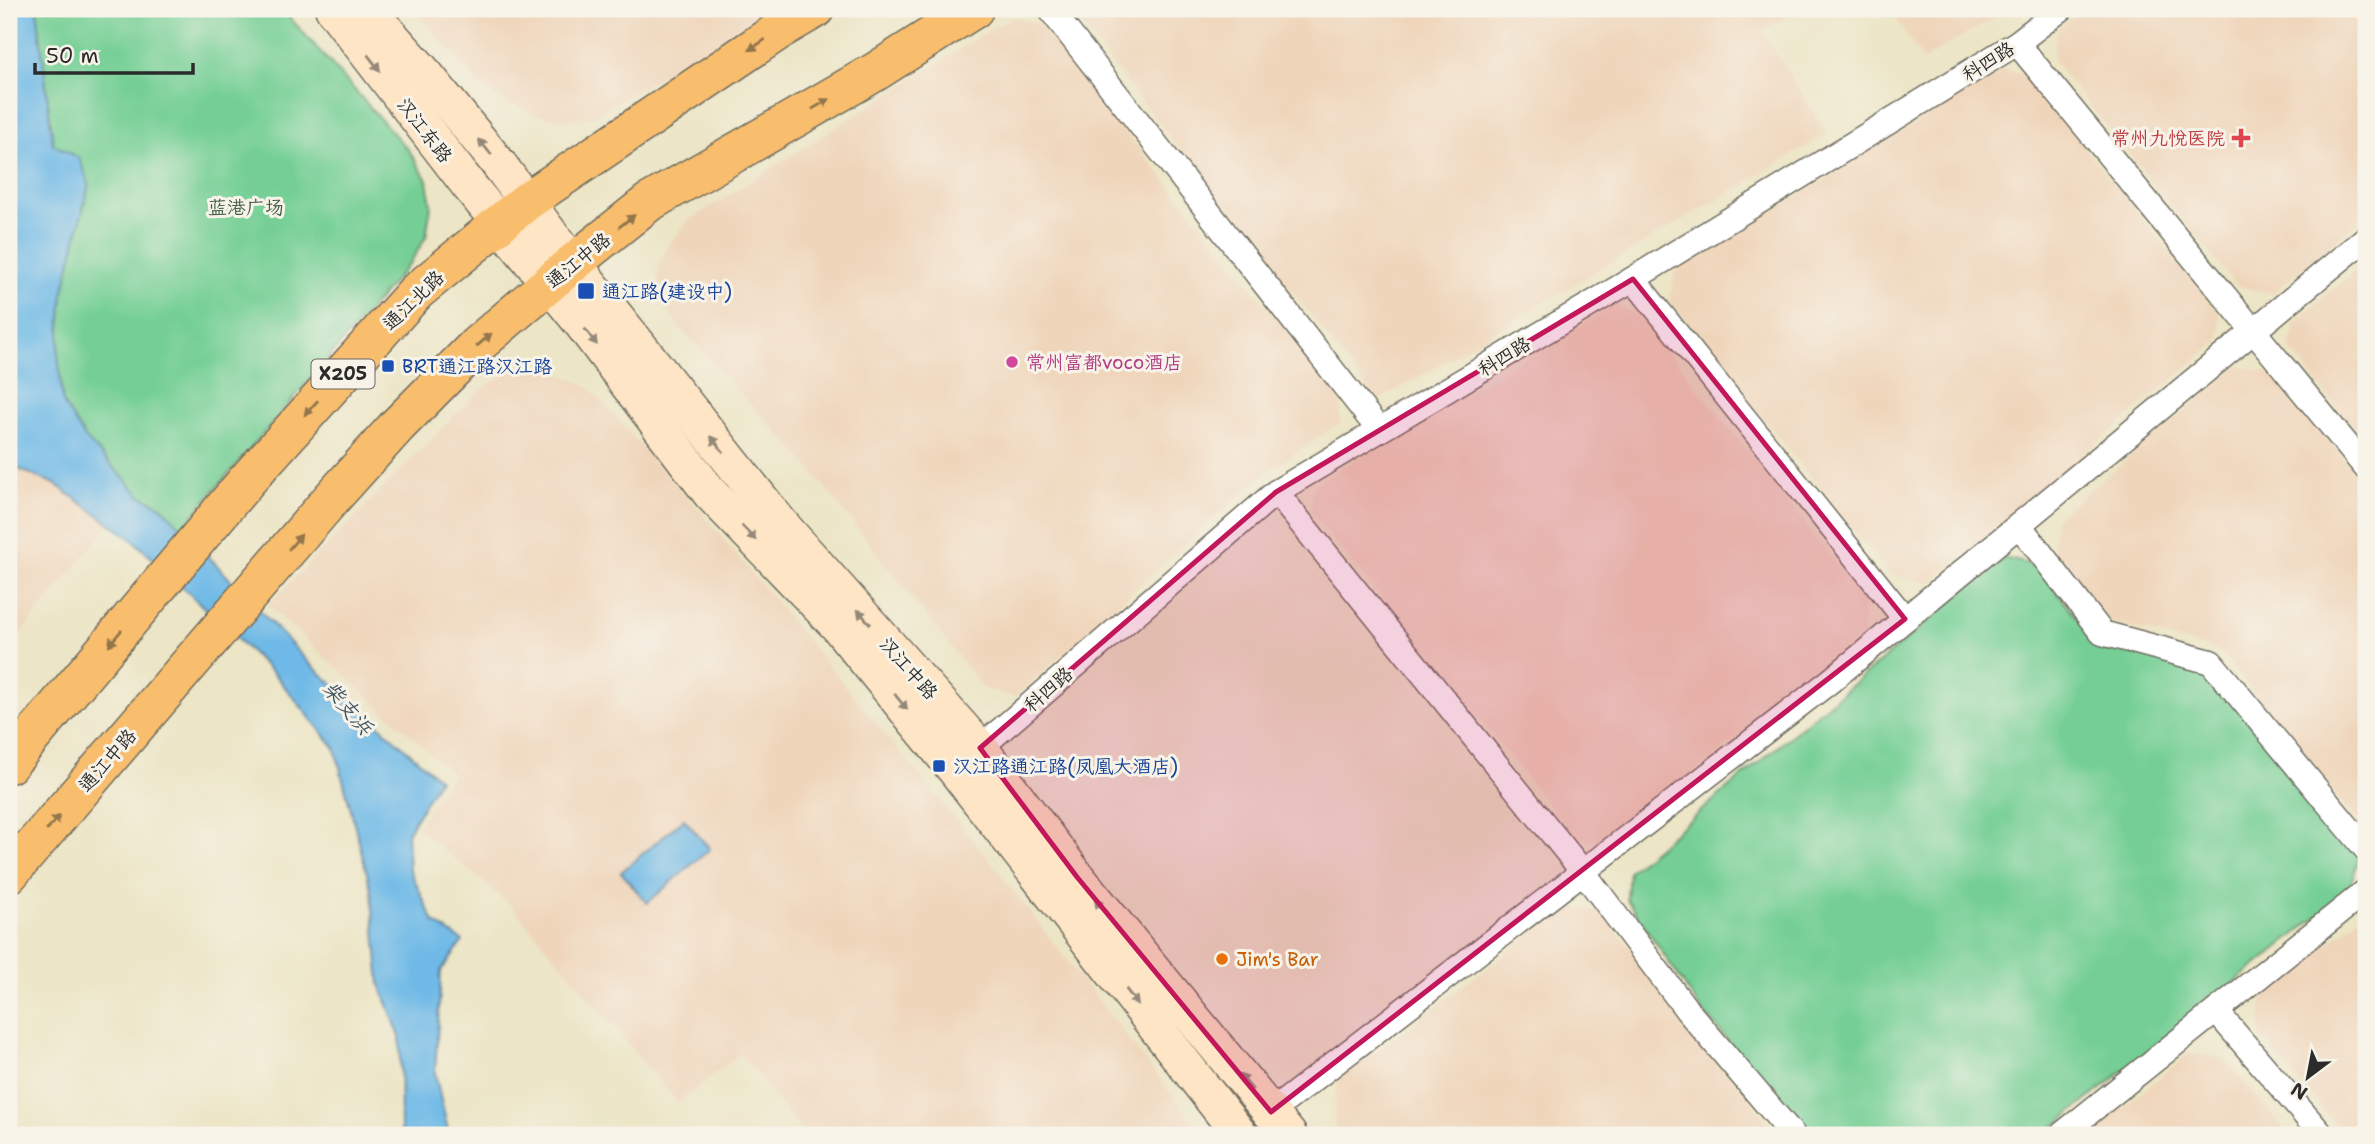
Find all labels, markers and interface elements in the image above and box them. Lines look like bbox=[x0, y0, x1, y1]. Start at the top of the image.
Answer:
scale bar bbox=[35, 32, 192, 76]
street label: 科四路 bbox=[1957, 36, 2019, 87]
one-way arrow bbox=[748, 38, 766, 52]
text: 50 m bbox=[46, 42, 99, 70]
one-way arrow bbox=[366, 54, 380, 72]
street label: 汉江东路 bbox=[391, 93, 458, 168]
one-way arrow bbox=[812, 97, 831, 110]
place label: 常州九悦医院 bbox=[2111, 126, 2225, 151]
marker: 常州九悦医院 bbox=[2231, 128, 2251, 148]
one-way arrow bbox=[478, 139, 493, 156]
park label: 蓝港广场 bbox=[208, 195, 284, 220]
one-way arrow bbox=[617, 213, 635, 228]
street label: 通江中路 bbox=[541, 227, 616, 294]
street label: 通江北路 bbox=[377, 265, 449, 336]
place label: 通江路(建设中) bbox=[602, 279, 732, 304]
marker: 通江路(建设中) bbox=[576, 281, 596, 301]
one-way arrow bbox=[584, 328, 598, 346]
street label: 科四路 bbox=[1473, 331, 1535, 382]
one-way arrow bbox=[475, 333, 492, 348]
place label: 常州富都voco酒店 bbox=[1026, 350, 1182, 375]
place label: BRT通江路汉江路 bbox=[402, 354, 552, 379]
marker: 常州富都voco酒店 bbox=[1004, 354, 1020, 370]
marker: BRT通江路汉江路 bbox=[380, 358, 396, 374]
road number: X205 bbox=[312, 360, 374, 388]
one-way arrow bbox=[304, 399, 320, 416]
one-way arrow bbox=[710, 435, 725, 453]
one-way arrow bbox=[740, 525, 757, 542]
one-way arrow bbox=[287, 533, 302, 550]
one-way arrow bbox=[857, 609, 872, 626]
one-way arrow bbox=[108, 630, 123, 647]
street label: 汉江中路 bbox=[874, 632, 943, 705]
street label: 科四路 bbox=[1019, 661, 1078, 718]
water label: 柴支浜 bbox=[317, 675, 380, 742]
one-way arrow bbox=[893, 693, 908, 711]
street label: 通江中路 bbox=[73, 723, 142, 797]
place label: 汉江路通江路(凤凰大酒店) bbox=[953, 754, 1178, 779]
marker: 汉江路通江路(凤凰大酒店) bbox=[931, 758, 947, 774]
one-way arrow bbox=[45, 814, 60, 831]
one-way arrow bbox=[1094, 898, 1109, 916]
place label: Jim's Bar bbox=[1236, 947, 1319, 972]
marker: Jim's Bar bbox=[1214, 951, 1230, 967]
one-way arrow bbox=[1125, 988, 1139, 1006]
north arrow bbox=[2274, 1042, 2344, 1112]
one-way arrow bbox=[1238, 1073, 1254, 1091]
text: N bbox=[2286, 1076, 2312, 1106]

